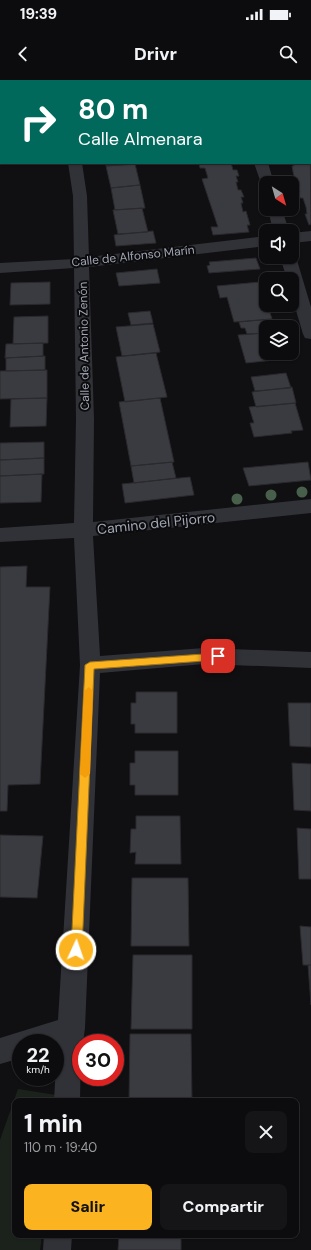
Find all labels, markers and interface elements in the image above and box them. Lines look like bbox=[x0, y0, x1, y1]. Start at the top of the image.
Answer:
text: 19:39 bbox=[20, 4, 57, 24]
text: Drivr bbox=[134, 42, 177, 66]
icon: back bbox=[12, 43, 34, 65]
icon: search bbox=[277, 43, 299, 65]
text: 80 m bbox=[78, 91, 148, 128]
icon: right bbox=[12, 96, 64, 148]
text: Calle Almenara bbox=[78, 127, 203, 151]
north arrow bbox=[259, 176, 299, 216]
map controls bbox=[259, 176, 299, 360]
button: sound bbox=[259, 224, 299, 264]
street label: Calle de Alfonso Marín bbox=[71, 242, 195, 270]
button: search bbox=[259, 272, 299, 312]
street label: Calle de Antonio Zenón bbox=[75, 281, 93, 411]
button: layers bbox=[259, 320, 299, 360]
street label: Camino del Pijorro bbox=[96, 508, 216, 538]
pin bbox=[201, 639, 235, 673]
icon: arrive bbox=[207, 645, 229, 667]
position arrow bbox=[55, 929, 97, 971]
speed limit sign: 30 bbox=[72, 1034, 124, 1086]
text: 22 bbox=[26, 1042, 50, 1068]
text: km/h bbox=[26, 1063, 50, 1076]
text: 1 min bbox=[24, 1108, 83, 1139]
button: close bbox=[245, 1111, 287, 1153]
text: 110 m · 19:40 bbox=[24, 1139, 97, 1156]
button: Salir bbox=[24, 1184, 152, 1230]
button: Compartir bbox=[160, 1184, 287, 1230]

